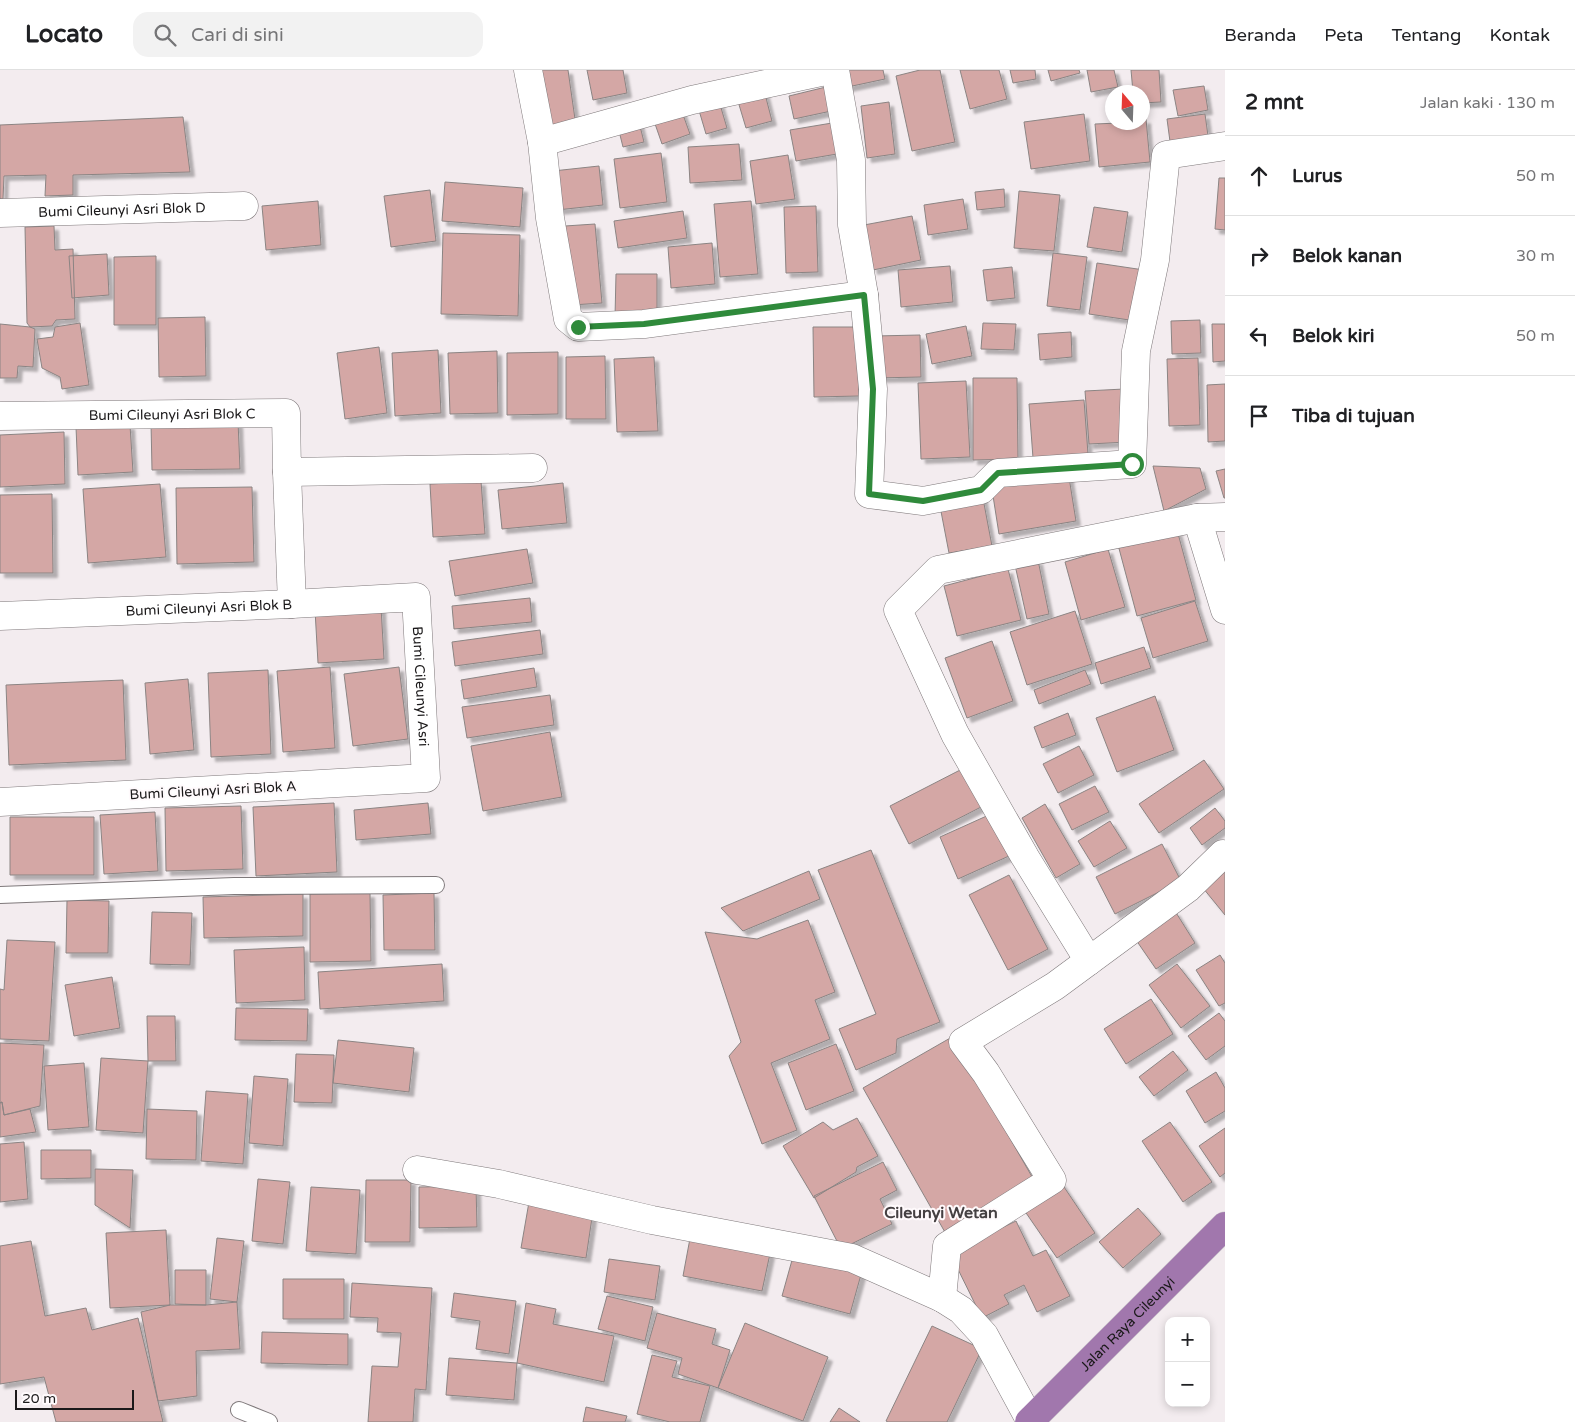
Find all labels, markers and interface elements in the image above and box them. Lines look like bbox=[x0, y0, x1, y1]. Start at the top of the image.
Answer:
search box bbox=[133, 12, 483, 57]
text: Locato bbox=[25, 20, 103, 49]
icon: search bbox=[151, 21, 179, 49]
text: Cari di sini bbox=[191, 24, 284, 46]
text: Beranda bbox=[1224, 24, 1296, 46]
text: Peta bbox=[1324, 24, 1363, 46]
text: Tentang bbox=[1391, 24, 1461, 46]
text: Kontak bbox=[1489, 24, 1550, 46]
north arrow bbox=[1105, 85, 1150, 130]
text: 2 mnt bbox=[1245, 90, 1304, 115]
text: Jalan kaki · 130 m bbox=[1420, 93, 1555, 113]
icon: ahead bbox=[1245, 162, 1273, 190]
text: Lurus bbox=[1292, 165, 1342, 187]
text: 50 m bbox=[1516, 166, 1555, 186]
street label: Bumi Cileunyi Asri Blok D bbox=[38, 199, 206, 221]
icon: right bbox=[1245, 242, 1273, 270]
text: Belok kanan bbox=[1292, 245, 1402, 267]
text: 30 m bbox=[1516, 246, 1555, 266]
route end bbox=[567, 316, 590, 339]
icon: left bbox=[1245, 322, 1273, 350]
text: Belok kiri bbox=[1292, 325, 1375, 347]
text: 50 m bbox=[1516, 326, 1555, 346]
icon: arrive bbox=[1245, 402, 1273, 430]
street label: Bumi Cileunyi Asri Blok C bbox=[89, 405, 256, 424]
text: Tiba di tujuan bbox=[1292, 405, 1415, 427]
route start bbox=[1121, 453, 1144, 476]
street label: Bumi Cileunyi Asri Blok B bbox=[125, 596, 292, 620]
street label: Bumi Cileunyi Asri bbox=[409, 626, 432, 747]
street label: Bumi Cileunyi Asri Blok A bbox=[129, 778, 297, 803]
district label: Cileunyi Wetan bbox=[884, 1203, 998, 1223]
street label: Jalan Raya Cileunyi bbox=[1077, 1273, 1179, 1375]
map controls bbox=[1165, 1317, 1210, 1407]
button: + bbox=[1165, 1317, 1210, 1362]
button: − bbox=[1165, 1362, 1210, 1407]
scale bar bbox=[15, 1387, 134, 1410]
text: 20 m bbox=[22, 1390, 56, 1407]

